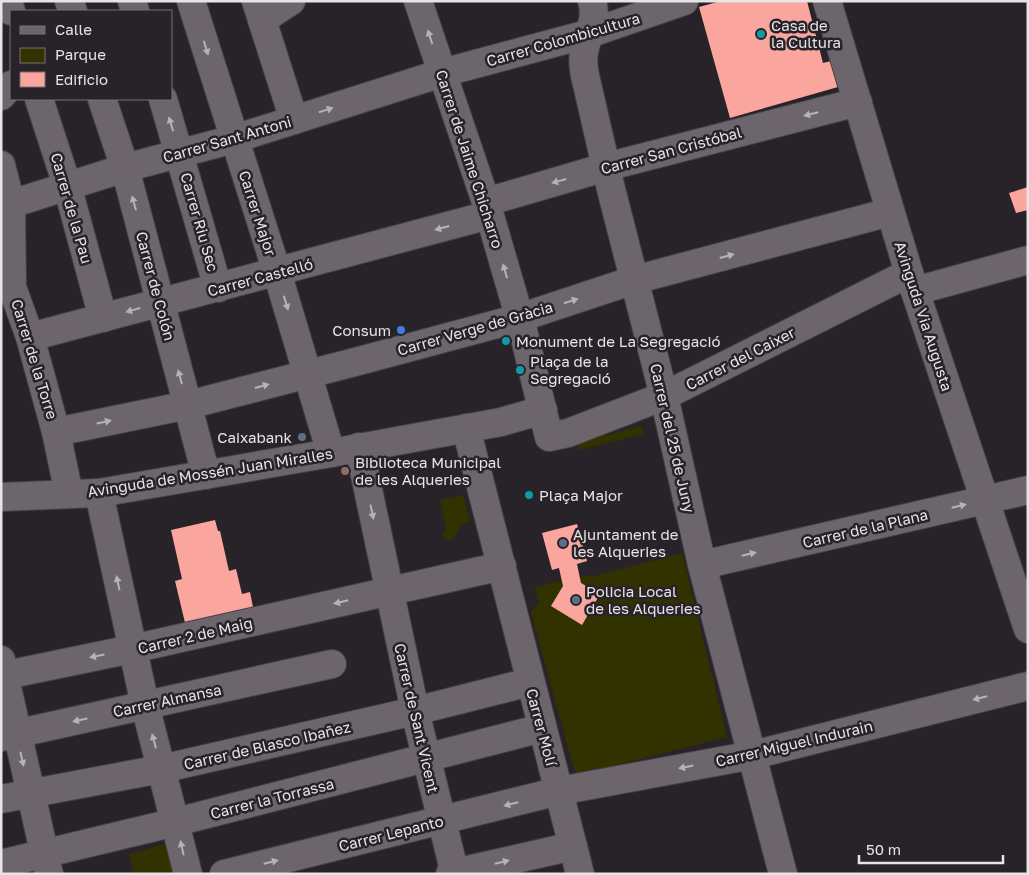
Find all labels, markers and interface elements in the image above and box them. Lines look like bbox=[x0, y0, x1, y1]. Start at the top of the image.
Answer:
street label: Carrer Colombicultura bbox=[484, 8, 642, 70]
legend bbox=[10, 10, 172, 100]
place label: Casa de la Cultura bbox=[771, 16, 841, 51]
text: Calle bbox=[55, 20, 92, 38]
marker: Casa de la Cultura bbox=[755, 28, 767, 40]
one-way arrow bbox=[426, 30, 433, 45]
one-way arrow bbox=[202, 40, 210, 55]
text: Parque bbox=[55, 45, 106, 63]
street label: Carrer de Jaime Chicharro bbox=[433, 67, 507, 251]
text: Edificio bbox=[55, 70, 108, 88]
one-way arrow bbox=[319, 106, 334, 113]
one-way arrow bbox=[803, 111, 818, 119]
street label: Carrer Sant Antoni bbox=[161, 112, 293, 166]
one-way arrow bbox=[166, 116, 174, 131]
street label: Carrer San Cristóbal bbox=[599, 122, 744, 177]
street label: Carrer de la Pau bbox=[48, 151, 96, 265]
street label: Carrer Major bbox=[236, 168, 280, 258]
street label: Carrer Riu Sec bbox=[177, 170, 223, 274]
one-way arrow bbox=[551, 177, 566, 185]
one-way arrow bbox=[130, 195, 138, 210]
one-way arrow bbox=[435, 224, 450, 232]
street label: Carrer de Colón bbox=[133, 229, 179, 343]
street label: Avinguda Via Augusta bbox=[891, 239, 957, 393]
one-way arrow bbox=[719, 252, 734, 260]
street label: Carrer Castelló bbox=[205, 254, 315, 300]
one-way arrow bbox=[501, 263, 509, 278]
one-way arrow bbox=[283, 295, 291, 310]
street label: Carrer de la Torre bbox=[8, 297, 62, 421]
street label: Carrer Verge de Gràcia bbox=[395, 297, 555, 359]
one-way arrow bbox=[563, 297, 578, 304]
one-way arrow bbox=[125, 306, 140, 314]
place label: Consum bbox=[332, 321, 391, 339]
street label: Carrer del Caixer bbox=[682, 323, 798, 393]
marker: Consum bbox=[395, 324, 407, 336]
place label: Monument de La Segregació bbox=[516, 332, 720, 350]
marker: Monument de La Segregació bbox=[500, 335, 512, 347]
place label: Plaça de la Segregació bbox=[530, 352, 611, 387]
street label: Carrer del 25 de Juny bbox=[647, 362, 699, 515]
marker: Plaça de la Segregació bbox=[514, 364, 526, 376]
one-way arrow bbox=[176, 369, 184, 384]
one-way arrow bbox=[255, 382, 270, 390]
one-way arrow bbox=[96, 418, 112, 426]
place label: Caixabank bbox=[217, 428, 293, 446]
marker: Caixabank bbox=[296, 431, 308, 443]
street label: Avinguda de Mossén Juan Miralles bbox=[86, 444, 334, 500]
place label: Biblioteca Municipal de les Alqueries bbox=[355, 453, 501, 488]
marker: Biblioteca Municipal de les Alqueries bbox=[339, 465, 351, 477]
place label: Plaça Major bbox=[539, 486, 623, 504]
marker: Plaça Major bbox=[523, 489, 535, 501]
one-way arrow bbox=[951, 502, 966, 510]
one-way arrow bbox=[369, 504, 377, 520]
street label: Carrer de la Plana bbox=[801, 505, 929, 551]
place label: Ajuntament de les Alqueries bbox=[573, 525, 679, 560]
marker: Ajuntament de les Alqueries bbox=[557, 537, 569, 549]
one-way arrow bbox=[742, 550, 757, 558]
one-way arrow bbox=[114, 576, 122, 591]
place label: Policia Local de les Alqueries bbox=[586, 582, 701, 617]
marker: Policia Local de les Alqueries bbox=[570, 594, 582, 606]
one-way arrow bbox=[334, 598, 349, 606]
street label: Carrer 2 de Maig bbox=[136, 613, 254, 657]
street label: Carrer de Sant Vicent bbox=[391, 641, 443, 795]
one-way arrow bbox=[89, 653, 105, 661]
street label: Carrer Almansa bbox=[111, 680, 223, 720]
street label: Carrer Molí bbox=[523, 686, 561, 769]
one-way arrow bbox=[973, 694, 988, 702]
one-way arrow bbox=[72, 716, 88, 724]
street label: Carrer Miguel Indurain bbox=[714, 716, 874, 770]
street label: Carrer de Blasco Ibañez bbox=[182, 717, 352, 773]
one-way arrow bbox=[150, 734, 158, 749]
one-way arrow bbox=[18, 752, 26, 767]
one-way arrow bbox=[678, 764, 694, 772]
street label: Carrer la Torrassa bbox=[208, 774, 336, 822]
one-way arrow bbox=[504, 800, 519, 808]
street label: Carrer Lepanto bbox=[337, 811, 445, 855]
scale bar bbox=[859, 832, 1003, 864]
text: 50 m bbox=[866, 840, 901, 858]
one-way arrow bbox=[178, 841, 186, 856]
one-way arrow bbox=[264, 858, 279, 866]
one-way arrow bbox=[495, 858, 510, 866]

